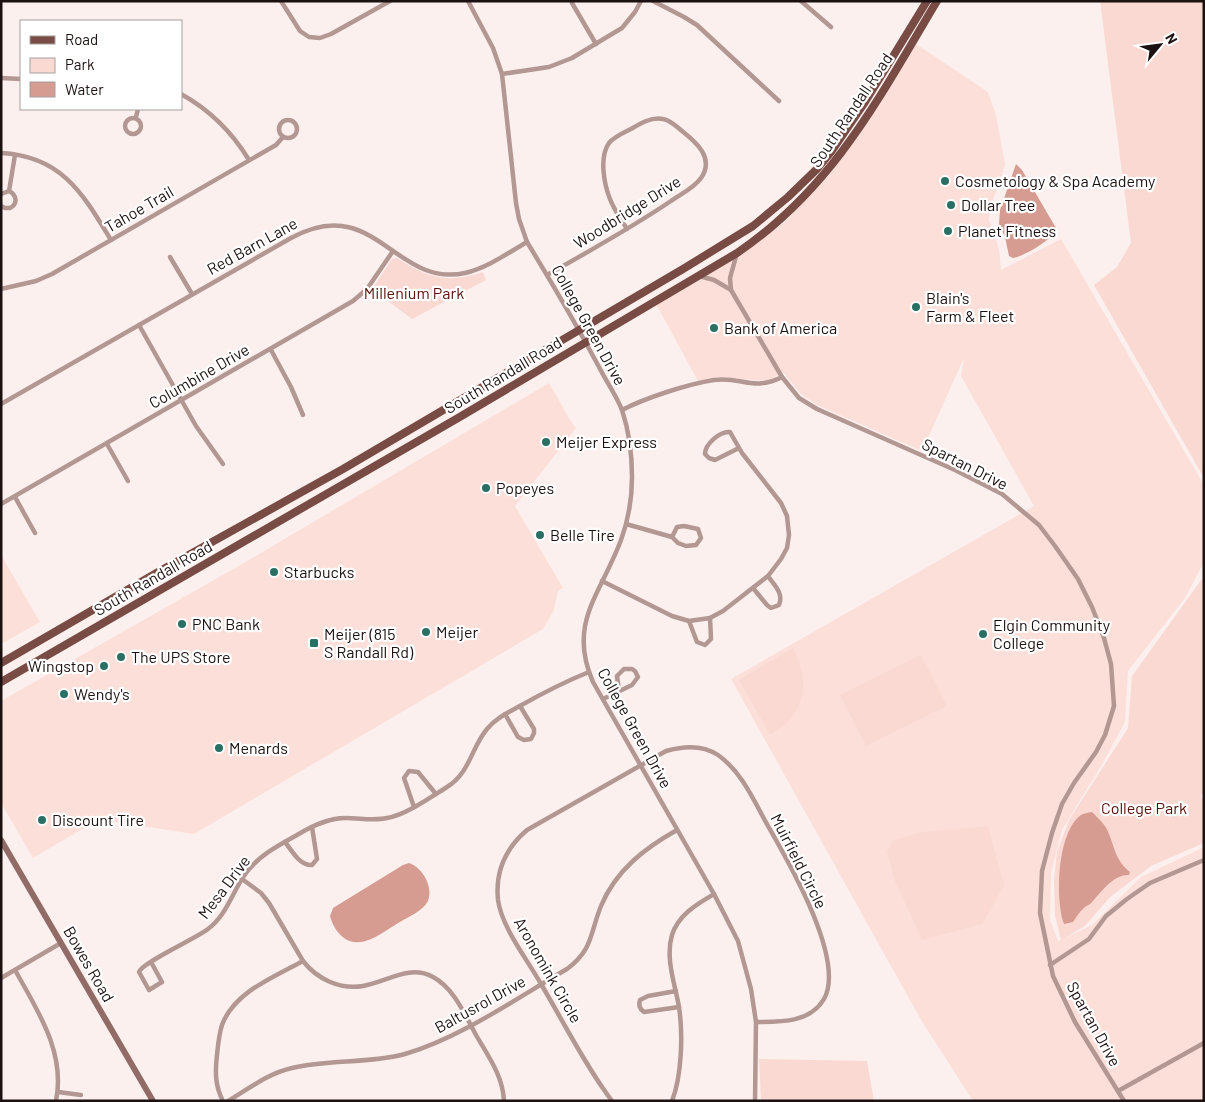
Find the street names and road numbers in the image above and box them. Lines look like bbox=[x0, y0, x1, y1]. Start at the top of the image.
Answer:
street label: South Randall Road bbox=[805, 49, 896, 170]
street label: Woodbridge Drive bbox=[570, 171, 684, 252]
street label: Tahoe Trail bbox=[101, 181, 176, 236]
street label: Red Barn Lane bbox=[203, 213, 300, 278]
street label: College Green Drive bbox=[548, 261, 630, 388]
street label: South Randall Road bbox=[441, 332, 565, 417]
street label: Columbine Drive bbox=[145, 339, 252, 412]
street label: Spartan Drive bbox=[919, 434, 1011, 493]
street label: South Randall Road bbox=[90, 536, 215, 619]
street label: College Green Drive bbox=[594, 664, 676, 791]
street label: Muirfield Circle bbox=[767, 810, 831, 911]
street label: Mesa Drive bbox=[194, 851, 254, 922]
street label: Aronomink Circle bbox=[511, 914, 586, 1026]
street label: Bowes Road bbox=[60, 922, 119, 1005]
street label: Baltusrol Drive bbox=[431, 971, 528, 1036]
street label: Spartan Drive bbox=[1063, 978, 1126, 1069]

